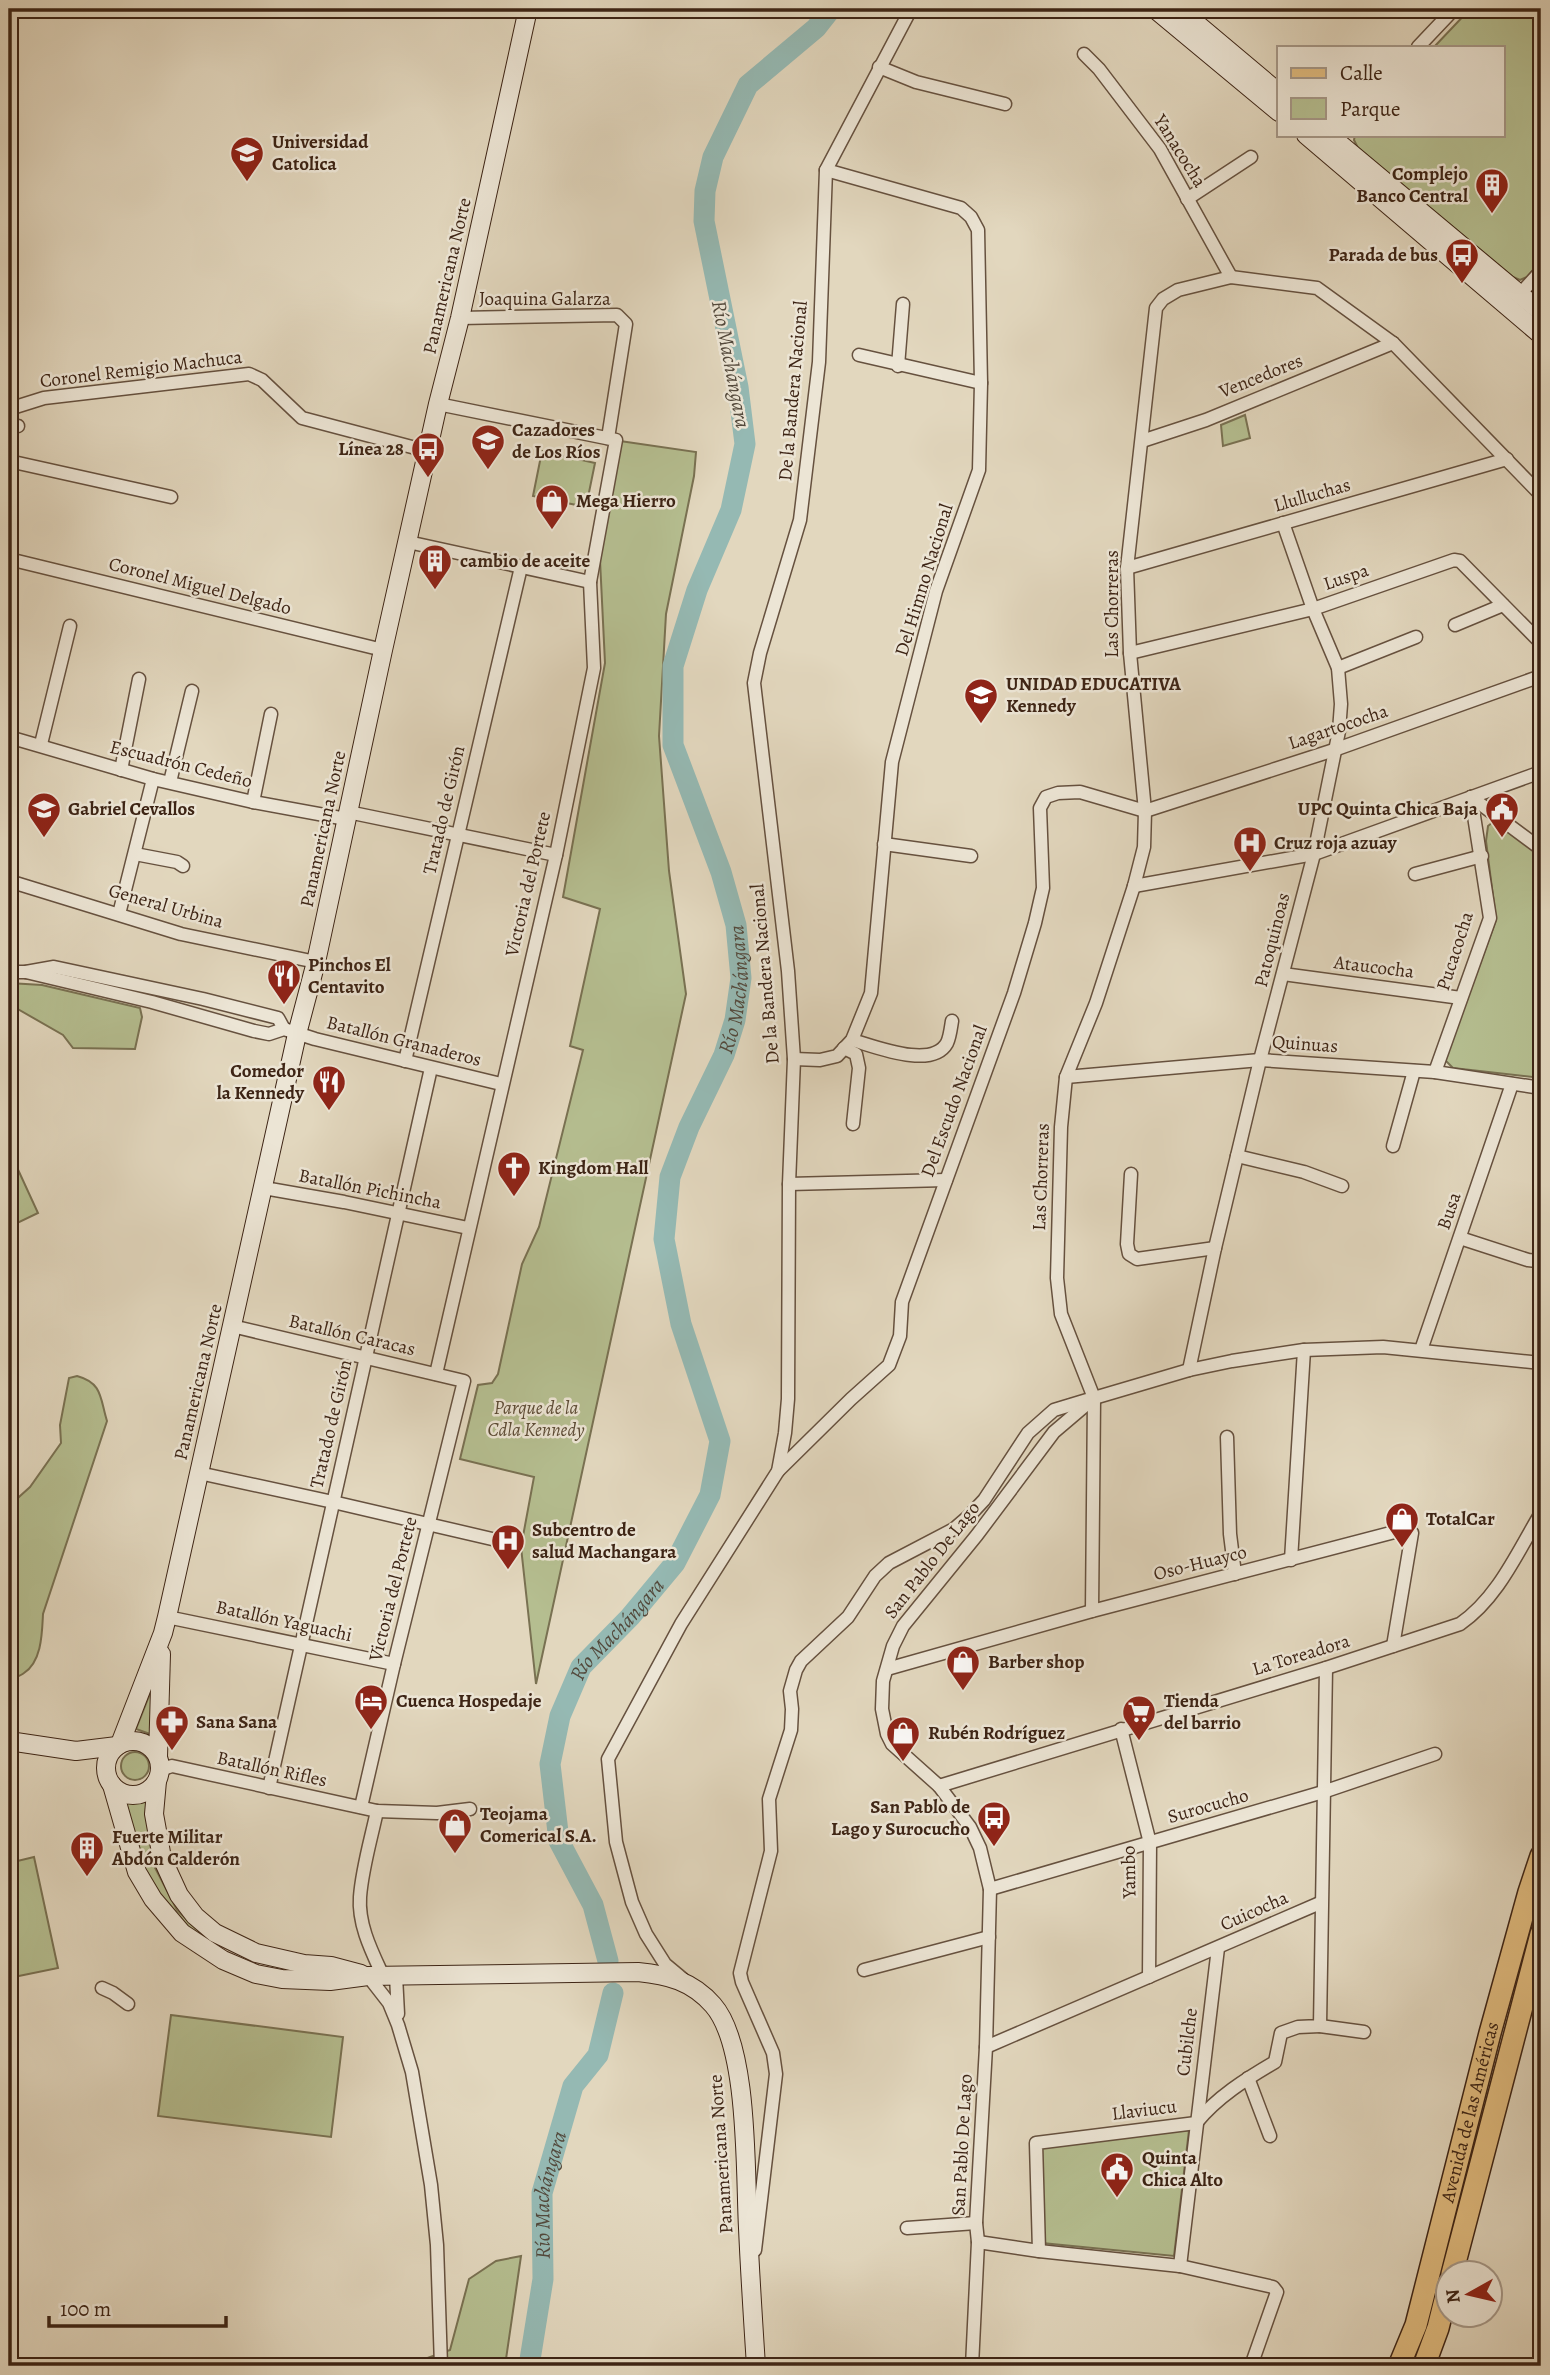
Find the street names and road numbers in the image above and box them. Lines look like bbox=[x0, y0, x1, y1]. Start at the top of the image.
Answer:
street label: Yanacocha bbox=[1147, 109, 1213, 193]
street label: Panamericana Norte bbox=[416, 195, 478, 357]
street label: Joaquina Galarza bbox=[479, 286, 611, 312]
street label: De la Bandera Nacional bbox=[772, 299, 814, 482]
street label: Coronel Remigio Machuca bbox=[38, 344, 244, 394]
street label: Vencedores bbox=[1214, 347, 1307, 405]
street label: Llulluchas bbox=[1271, 472, 1353, 518]
street label: Del Himno Nacional bbox=[888, 500, 960, 659]
street label: Las Chorreras bbox=[1099, 550, 1125, 658]
street label: Coronel Miguel Delgado bbox=[106, 551, 294, 621]
street label: Luspa bbox=[1320, 557, 1372, 597]
street label: Lagartococha bbox=[1285, 698, 1391, 756]
street label: Escuadrón Cedeño bbox=[107, 734, 255, 794]
street label: Tratado de Girón bbox=[417, 743, 471, 877]
street label: Panamericana Norte bbox=[294, 748, 352, 910]
street label: Victoria del Portete bbox=[498, 809, 557, 960]
street label: General Urbina bbox=[106, 877, 227, 935]
street label: De la Bandera Nacional bbox=[744, 882, 786, 1065]
street label: Patoquinoas bbox=[1248, 890, 1296, 990]
street label: Pucacocha bbox=[1430, 908, 1480, 994]
street label: Ataucocha bbox=[1331, 949, 1416, 985]
street label: Batallón Granaderos bbox=[324, 1009, 484, 1073]
street label: Del Escudo Nacional bbox=[914, 1021, 994, 1181]
street label: Quinuas bbox=[1271, 1029, 1339, 1059]
street label: Las Chorreras bbox=[1026, 1123, 1056, 1231]
street label: Batallón Pichincha bbox=[296, 1162, 444, 1216]
street label: Busa bbox=[1431, 1189, 1468, 1233]
street label: Panamericana Norte bbox=[167, 1301, 229, 1463]
street label: Batallón Caracas bbox=[286, 1308, 418, 1362]
street label: Tratado de Girón bbox=[304, 1357, 358, 1491]
street label: San Pablo De Lago bbox=[878, 1496, 986, 1624]
street label: Victoria del Portete bbox=[362, 1514, 424, 1665]
street label: Oso-Huayco bbox=[1151, 1539, 1249, 1587]
street label: Batallón Yaguachi bbox=[214, 1594, 354, 1648]
street label: La Toreadora bbox=[1249, 1628, 1353, 1682]
street label: Batallón Rifles bbox=[214, 1745, 330, 1793]
street label: Surocucho bbox=[1165, 1782, 1251, 1830]
street label: Yambo bbox=[1116, 1845, 1142, 1900]
street label: Cuicocha bbox=[1216, 1884, 1292, 1937]
street label: Cubilche bbox=[1170, 2006, 1204, 2078]
street label: Avenida de las Américas bbox=[1434, 2019, 1505, 2206]
street label: Panamericana Norte bbox=[702, 2073, 740, 2235]
street label: San Pablo De Lago bbox=[945, 2073, 979, 2217]
street label: Llaviucu bbox=[1110, 2093, 1179, 2127]

